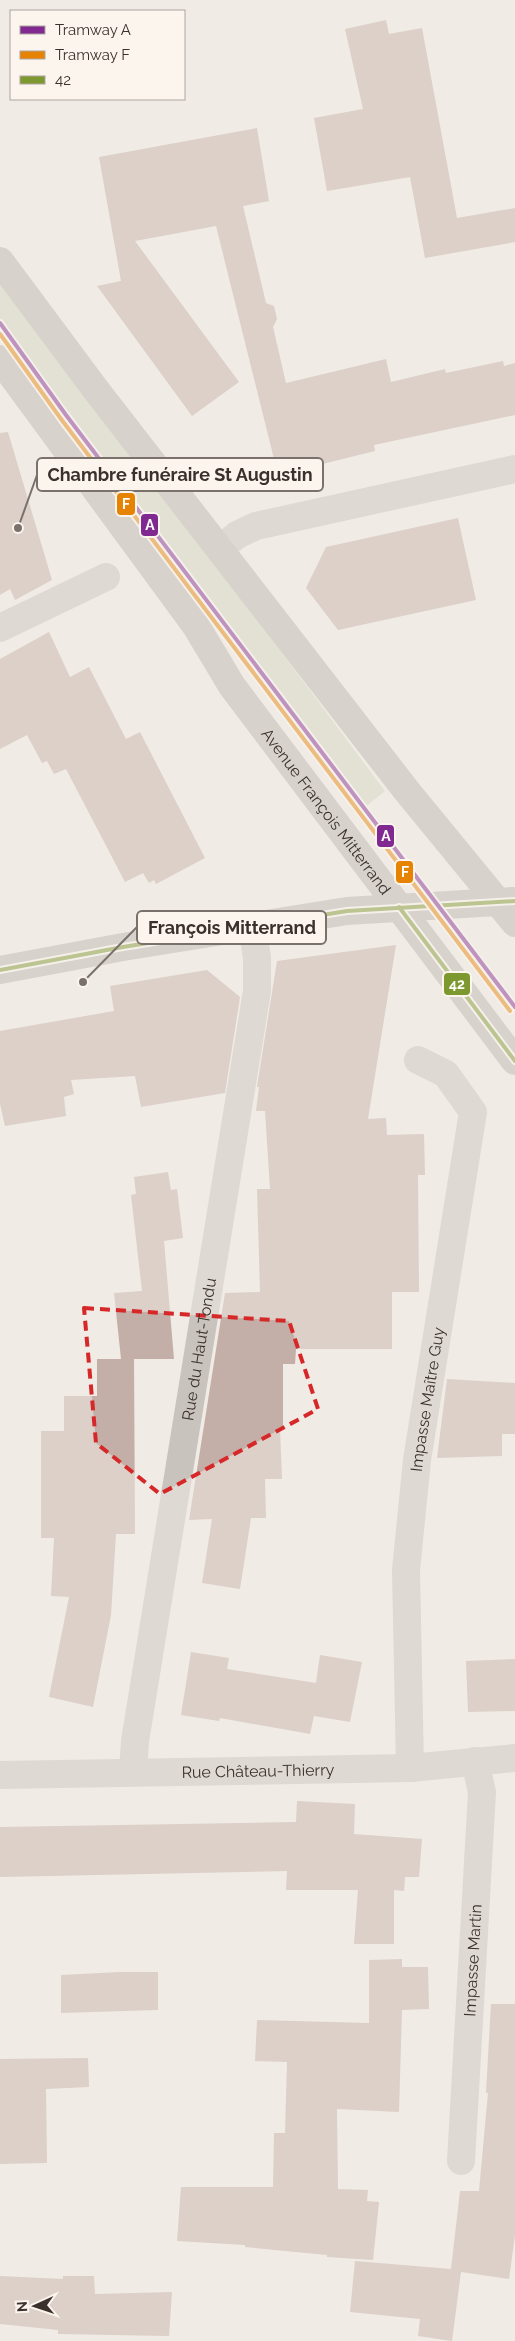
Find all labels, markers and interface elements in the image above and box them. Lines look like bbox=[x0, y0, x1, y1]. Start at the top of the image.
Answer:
legend bbox=[10, 10, 185, 100]
text: Tramway A bbox=[55, 21, 131, 39]
text: Tramway F bbox=[55, 46, 130, 64]
text: 42 bbox=[55, 71, 71, 89]
callout: Chambre funéraire St Augustin bbox=[37, 458, 323, 491]
text: Chambre funéraire St Augustin bbox=[47, 464, 313, 485]
line badge: F bbox=[116, 492, 136, 516]
text: F bbox=[122, 496, 130, 512]
line badge: A bbox=[140, 513, 159, 537]
text: A bbox=[145, 517, 155, 533]
street label: Avenue François Mitterrand bbox=[257, 723, 395, 897]
line badge: A bbox=[376, 824, 395, 848]
line badge: F bbox=[395, 860, 414, 884]
text: F bbox=[401, 864, 409, 880]
callout: François Mitterrand bbox=[137, 911, 326, 944]
text: François Mitterrand bbox=[148, 917, 316, 938]
line badge: 42 bbox=[443, 972, 471, 996]
text: 42 bbox=[449, 976, 465, 992]
street label: Rue du Haut-Tondu bbox=[178, 1276, 220, 1422]
street label: Impasse Maître Guy bbox=[406, 1325, 448, 1473]
street label: Rue Château-Thierry bbox=[181, 1760, 335, 1781]
street label: Impasse Martin bbox=[460, 1903, 485, 2017]
north arrow bbox=[10, 2281, 60, 2331]
text: N bbox=[14, 2301, 30, 2312]

